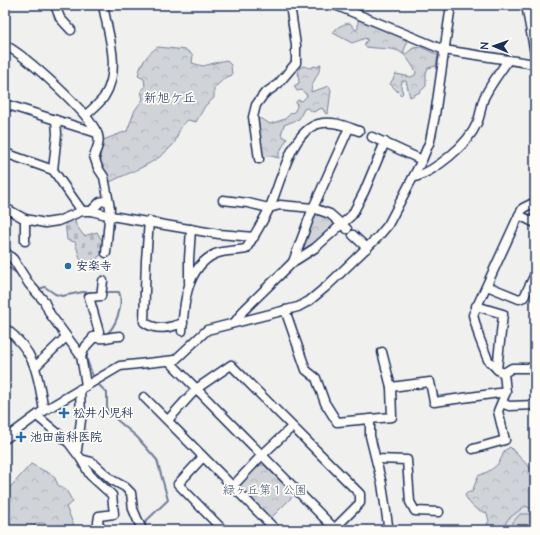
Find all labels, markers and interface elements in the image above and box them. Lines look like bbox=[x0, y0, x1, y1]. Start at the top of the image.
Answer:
north arrow bbox=[474, 26, 514, 66]
text: N bbox=[477, 42, 492, 49]
district label: 新旭ケ丘 bbox=[144, 89, 196, 107]
place label: 安楽寺 bbox=[76, 258, 112, 275]
marker: 安楽寺 bbox=[63, 261, 73, 271]
place label: 松井小児科 bbox=[73, 405, 133, 422]
marker: 松井小児科 bbox=[58, 407, 70, 419]
place label: 池田歯科医院 bbox=[30, 429, 102, 446]
marker: 池田歯科医院 bbox=[15, 431, 27, 443]
park label: 緑ヶ丘第１公園 bbox=[223, 482, 307, 499]

